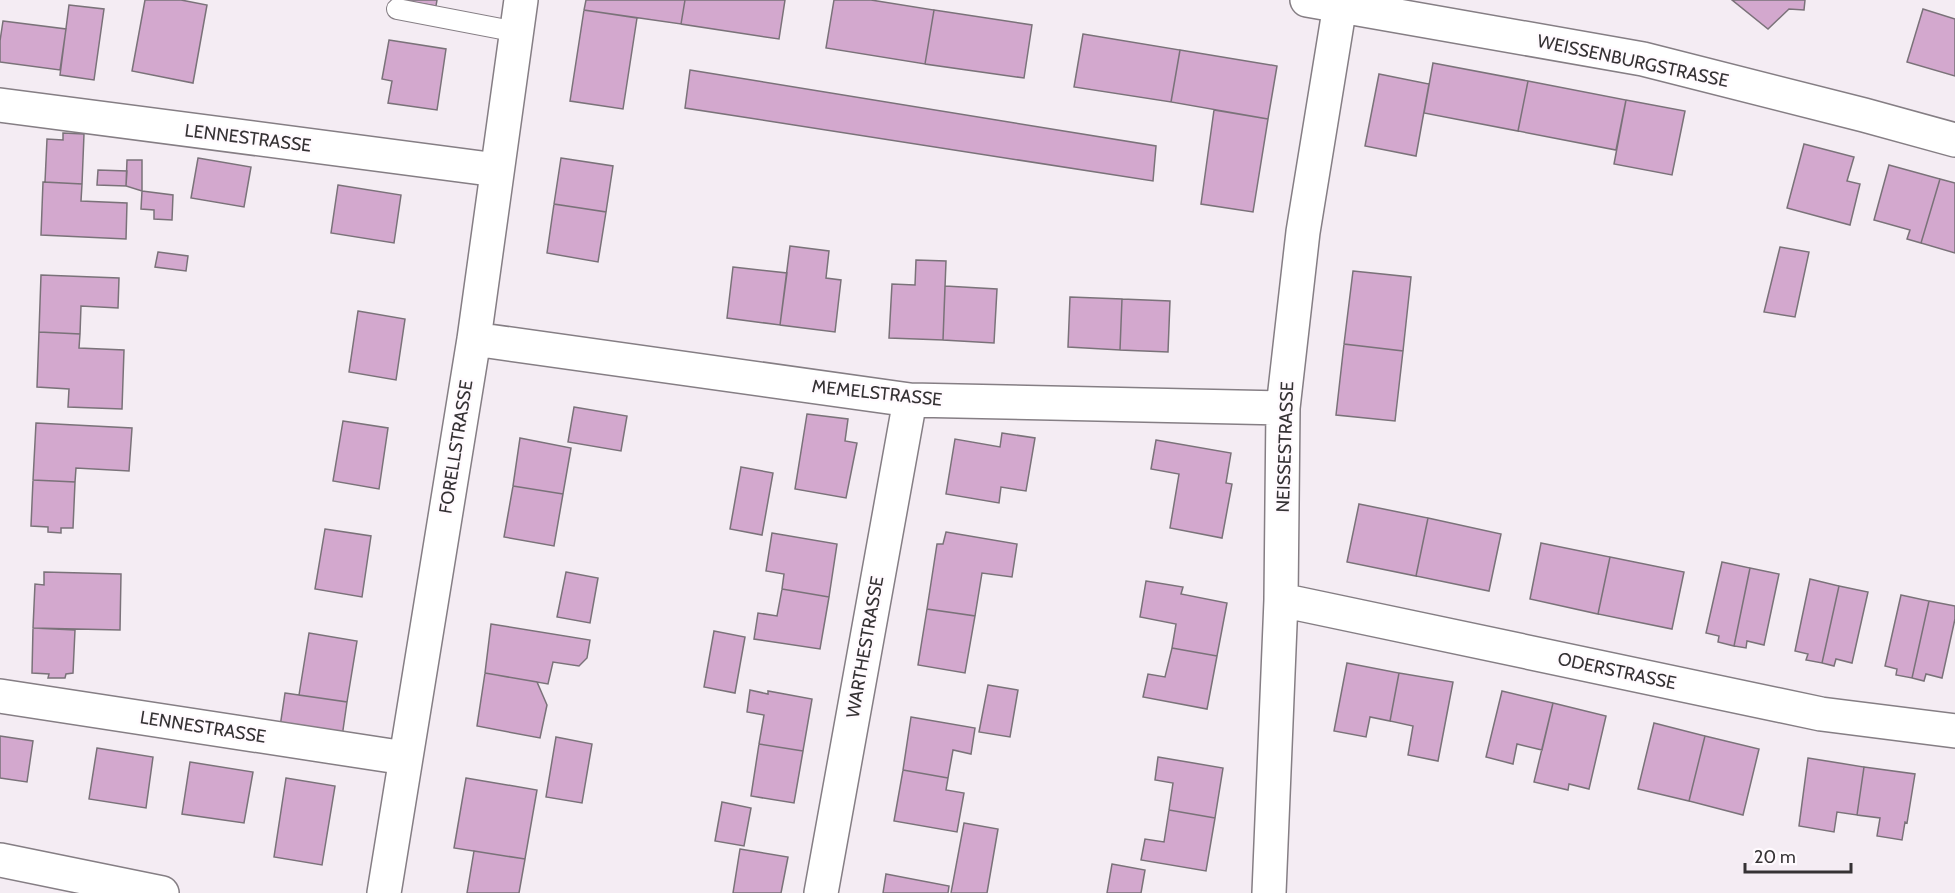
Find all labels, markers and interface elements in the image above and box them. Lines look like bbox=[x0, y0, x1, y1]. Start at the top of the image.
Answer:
street label: WEISSENBURGSTRASSE bbox=[1535, 30, 1731, 92]
street label: LENNESTRASSE bbox=[183, 119, 313, 157]
street label: MEMELSTRASSE bbox=[811, 375, 943, 411]
street label: FORELLSTRASSE bbox=[435, 379, 477, 515]
street label: NEISSESTRASSE bbox=[1272, 381, 1298, 513]
street label: WARTHESTRASSE bbox=[842, 574, 888, 720]
street label: ODERSTRASSE bbox=[1556, 648, 1678, 694]
street label: LENNESTRASSE bbox=[138, 706, 268, 748]
scale bar bbox=[1745, 836, 1852, 874]
text: 20 m bbox=[1754, 846, 1796, 868]

